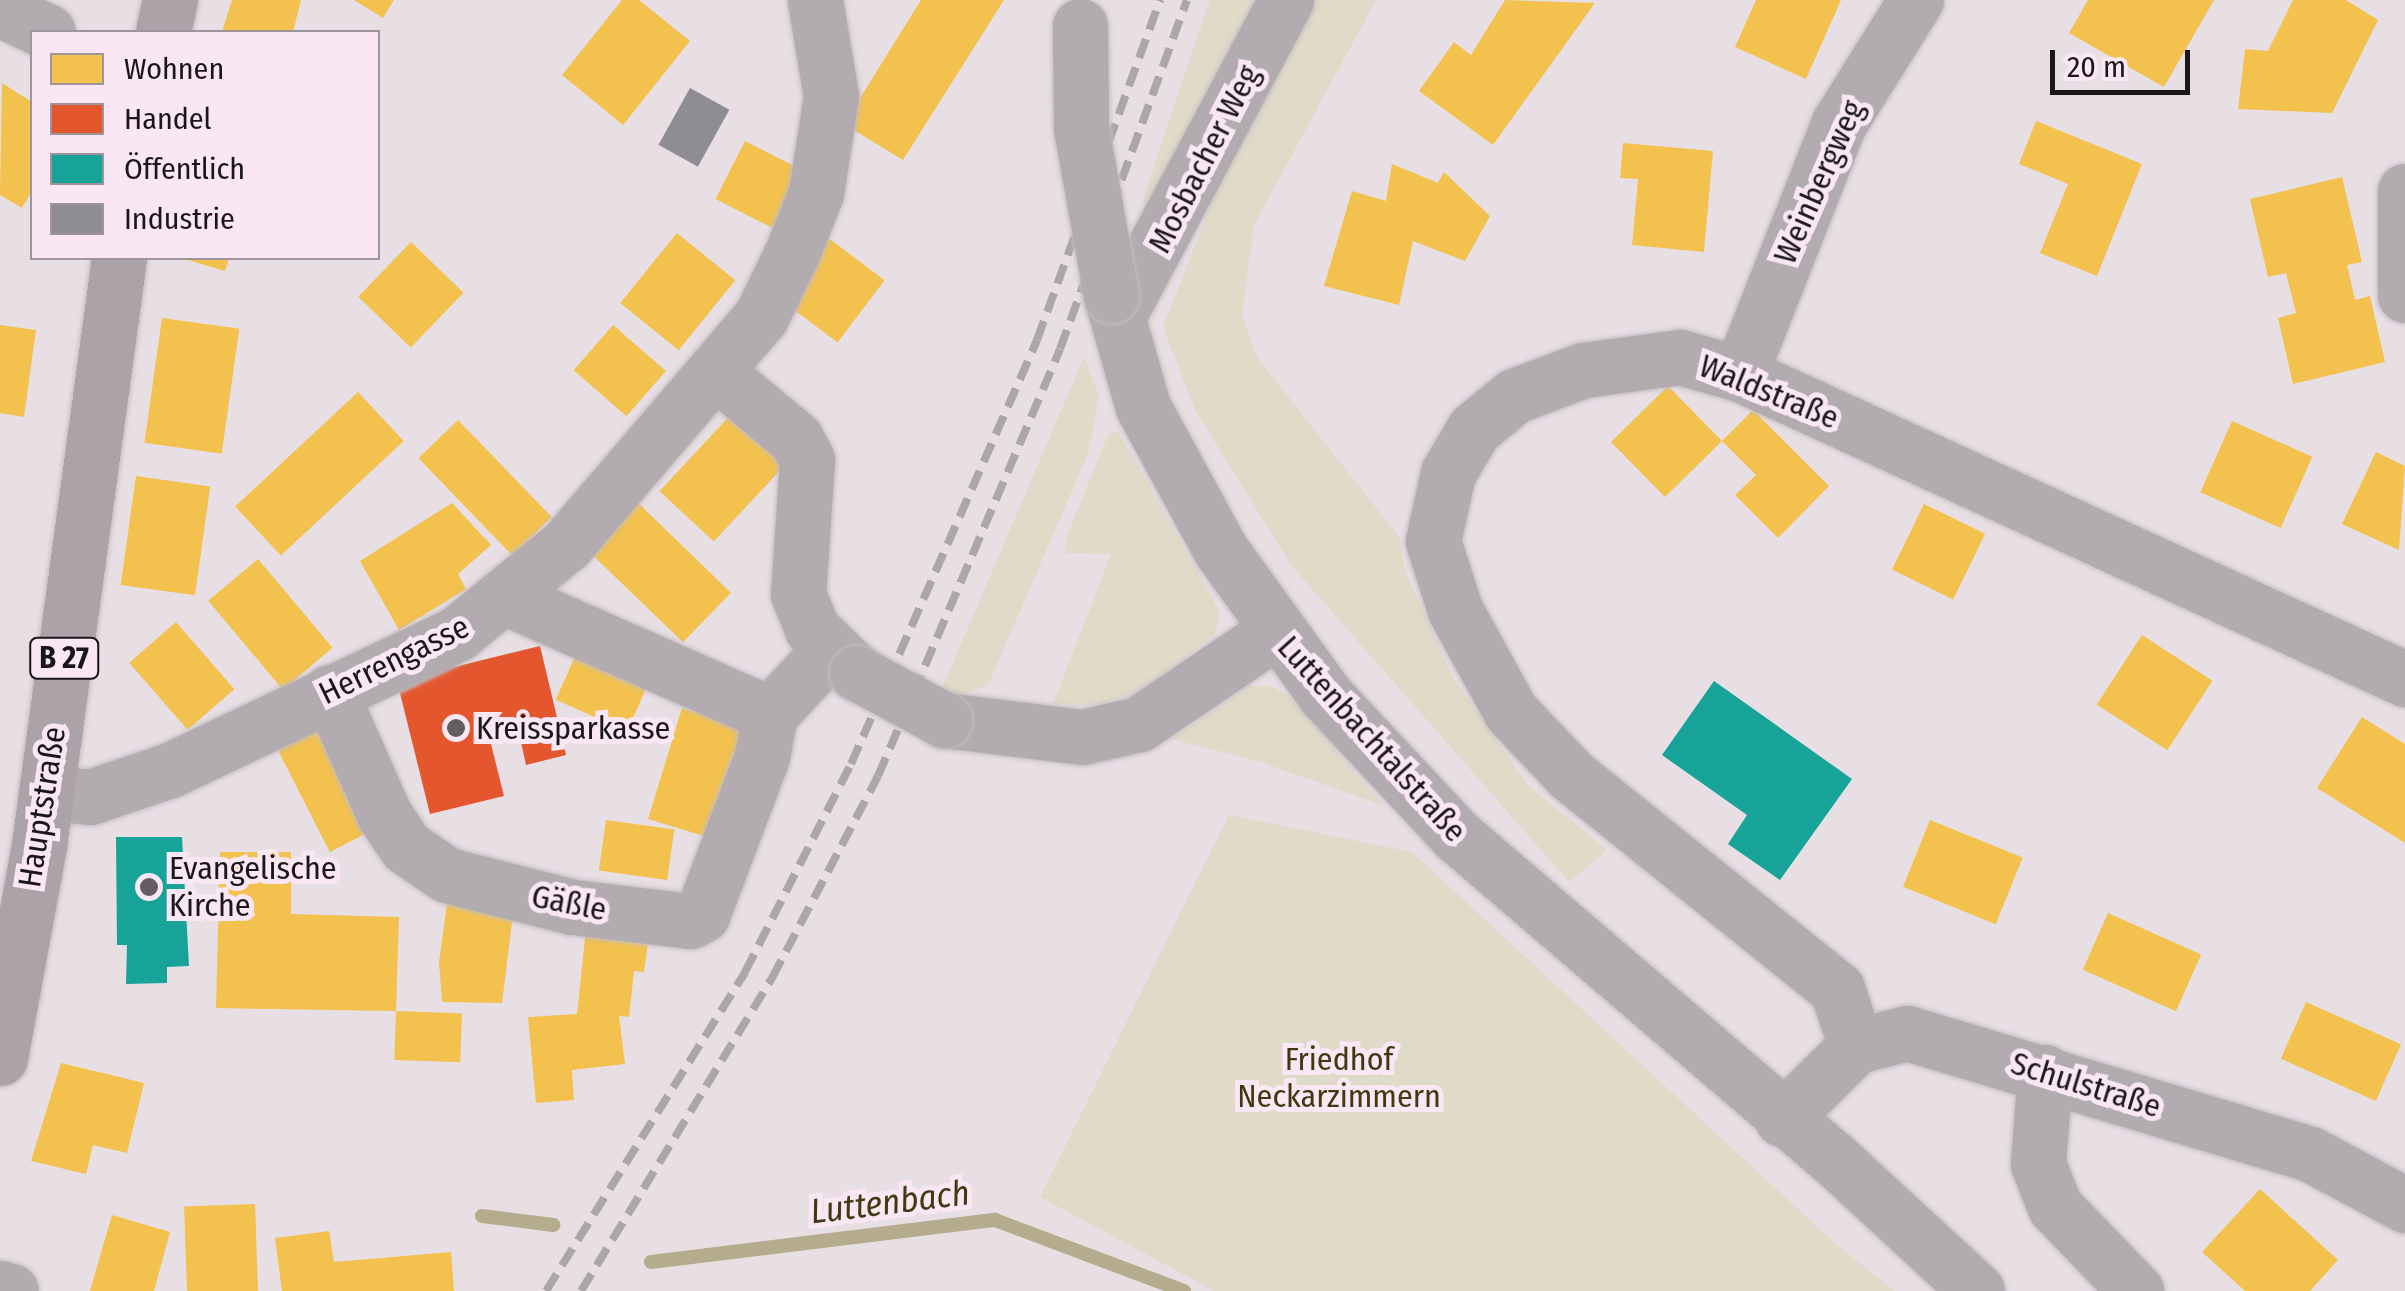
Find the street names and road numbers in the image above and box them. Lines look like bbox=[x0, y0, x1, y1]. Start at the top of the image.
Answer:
street label: Mosbacher Weg bbox=[1140, 59, 1268, 259]
street label: Weinbergweg bbox=[1766, 94, 1872, 270]
street label: Waldstraße bbox=[1694, 347, 1844, 437]
street label: Herrengasse bbox=[313, 607, 475, 713]
street label: Luttenbachtalstraße bbox=[1270, 628, 1474, 850]
road number: B 27 bbox=[29, 633, 99, 683]
street label: Hauptstraße bbox=[10, 724, 74, 890]
street label: Gäßle bbox=[528, 877, 610, 929]
street label: Schulstraße bbox=[2006, 1044, 2166, 1126]

